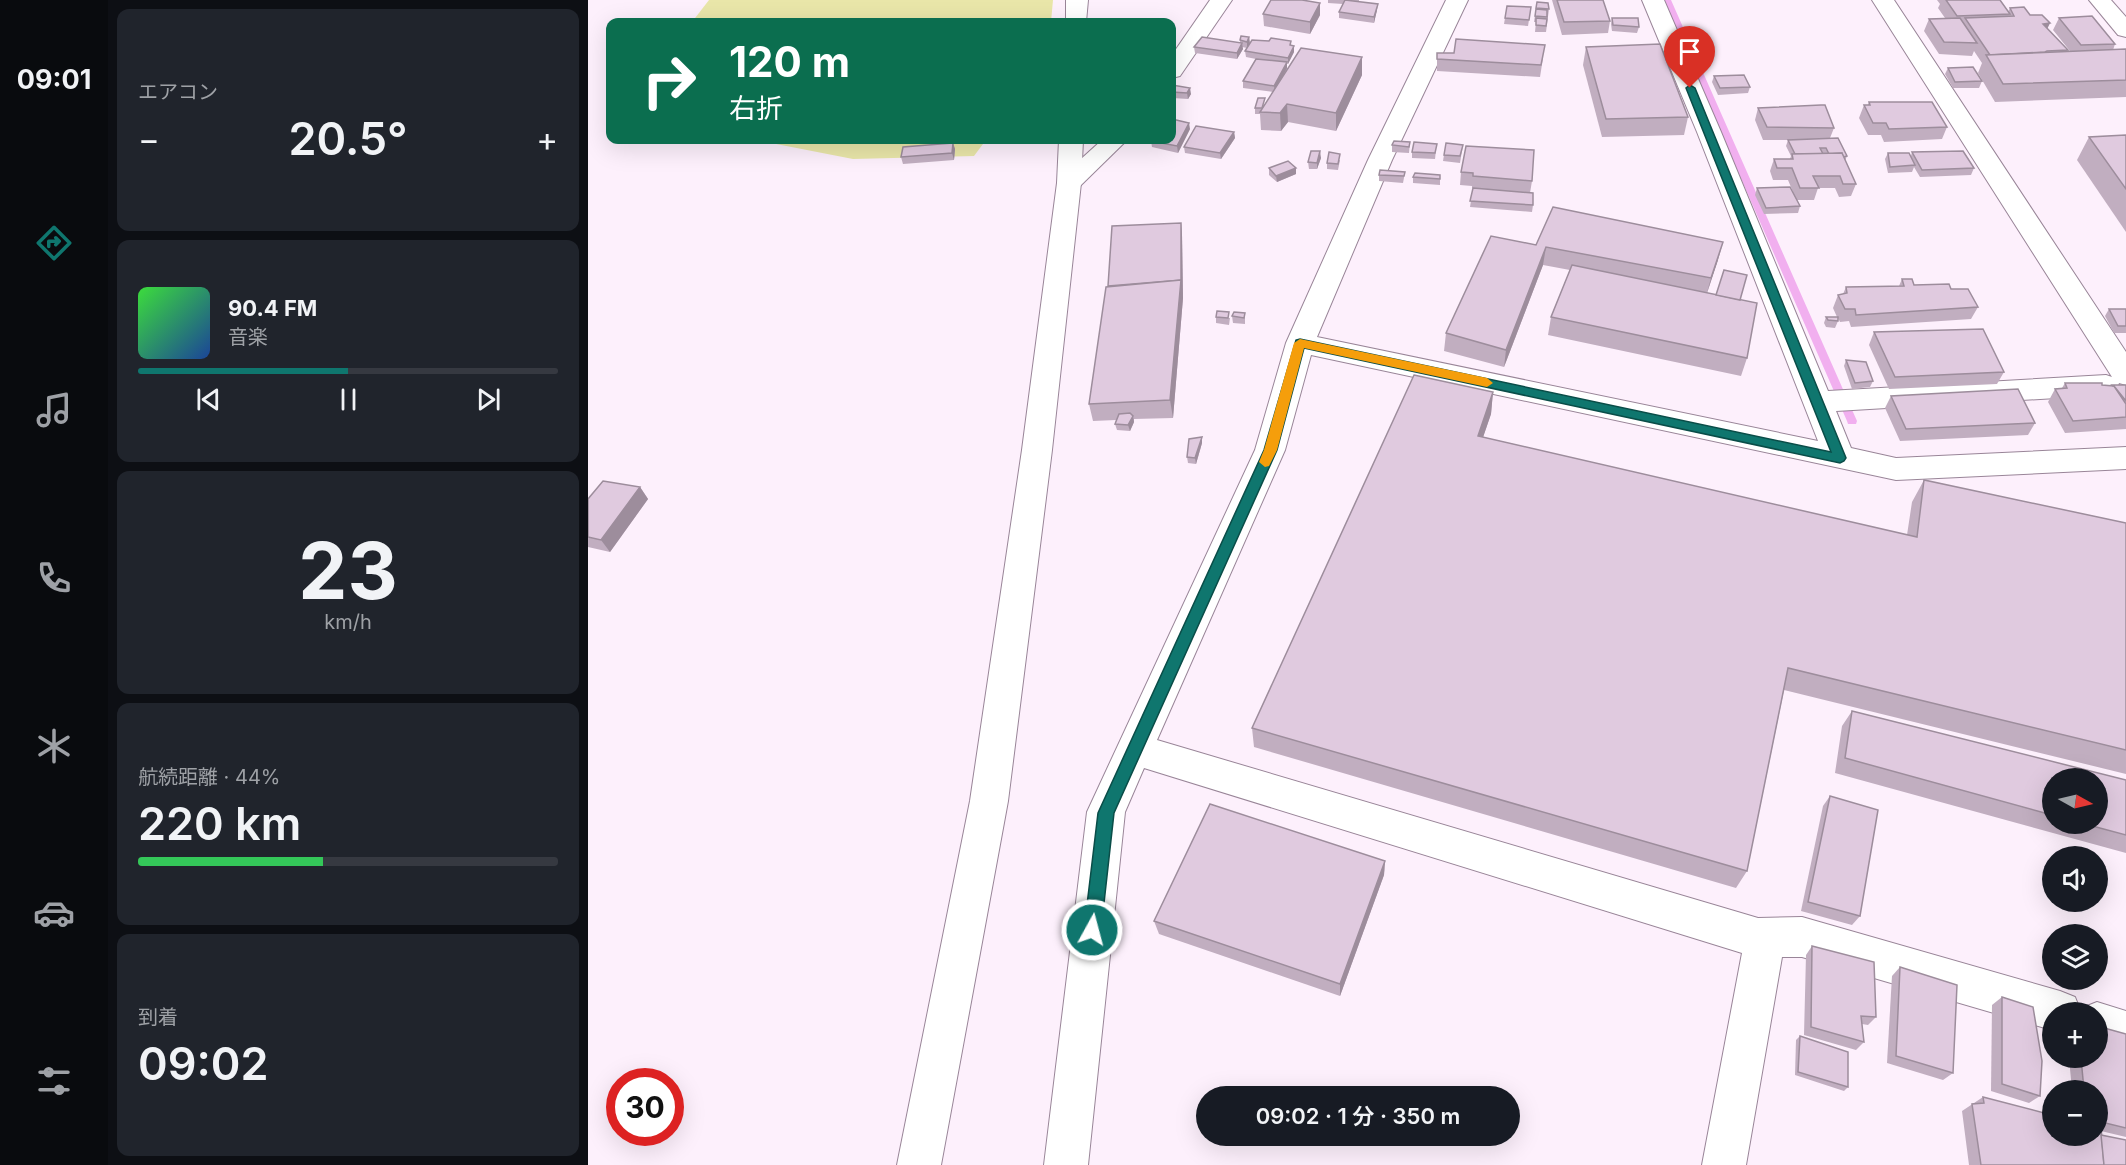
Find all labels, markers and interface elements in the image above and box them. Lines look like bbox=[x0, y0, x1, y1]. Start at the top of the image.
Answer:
pin bbox=[1664, 26, 1715, 88]
icon: arrive bbox=[1673, 35, 1706, 68]
text: 120 m bbox=[729, 36, 850, 87]
icon: right bbox=[630, 42, 708, 120]
text: 09:01 bbox=[17, 63, 91, 96]
text: エアコン bbox=[138, 80, 218, 104]
text: 右折 bbox=[729, 92, 783, 125]
text: 20.5° bbox=[288, 111, 408, 166]
text: − bbox=[138, 119, 160, 159]
text: + bbox=[536, 119, 558, 159]
icon: directions bbox=[33, 222, 75, 264]
text: 90.4 FM bbox=[228, 295, 317, 321]
text: 音楽 bbox=[228, 325, 268, 349]
icon: previous bbox=[192, 383, 225, 416]
icon: pause bbox=[332, 383, 365, 416]
icon: next bbox=[472, 383, 505, 416]
icon: music bbox=[33, 389, 75, 431]
text: 23 bbox=[298, 523, 398, 618]
icon: phone bbox=[33, 557, 75, 599]
text: km/h bbox=[324, 610, 372, 634]
icon: climate bbox=[33, 725, 75, 767]
text: 航続距離 · 44% bbox=[138, 765, 281, 789]
north arrow bbox=[2042, 768, 2108, 834]
map controls bbox=[2042, 768, 2108, 1146]
text: 220 km bbox=[138, 796, 301, 851]
button: sound bbox=[2042, 846, 2108, 912]
icon: car bbox=[33, 892, 75, 934]
position arrow bbox=[1060, 898, 1124, 962]
button: layers bbox=[2042, 924, 2108, 990]
button: + bbox=[2042, 1002, 2108, 1068]
text: 到着 bbox=[138, 1005, 178, 1029]
text: 09:02 bbox=[138, 1036, 269, 1091]
icon: filters bbox=[33, 1060, 75, 1102]
speed limit sign: 30 bbox=[606, 1068, 684, 1146]
button: − bbox=[2042, 1080, 2108, 1146]
text: 09:02 · 1 分 · 350 m bbox=[1256, 1103, 1460, 1129]

